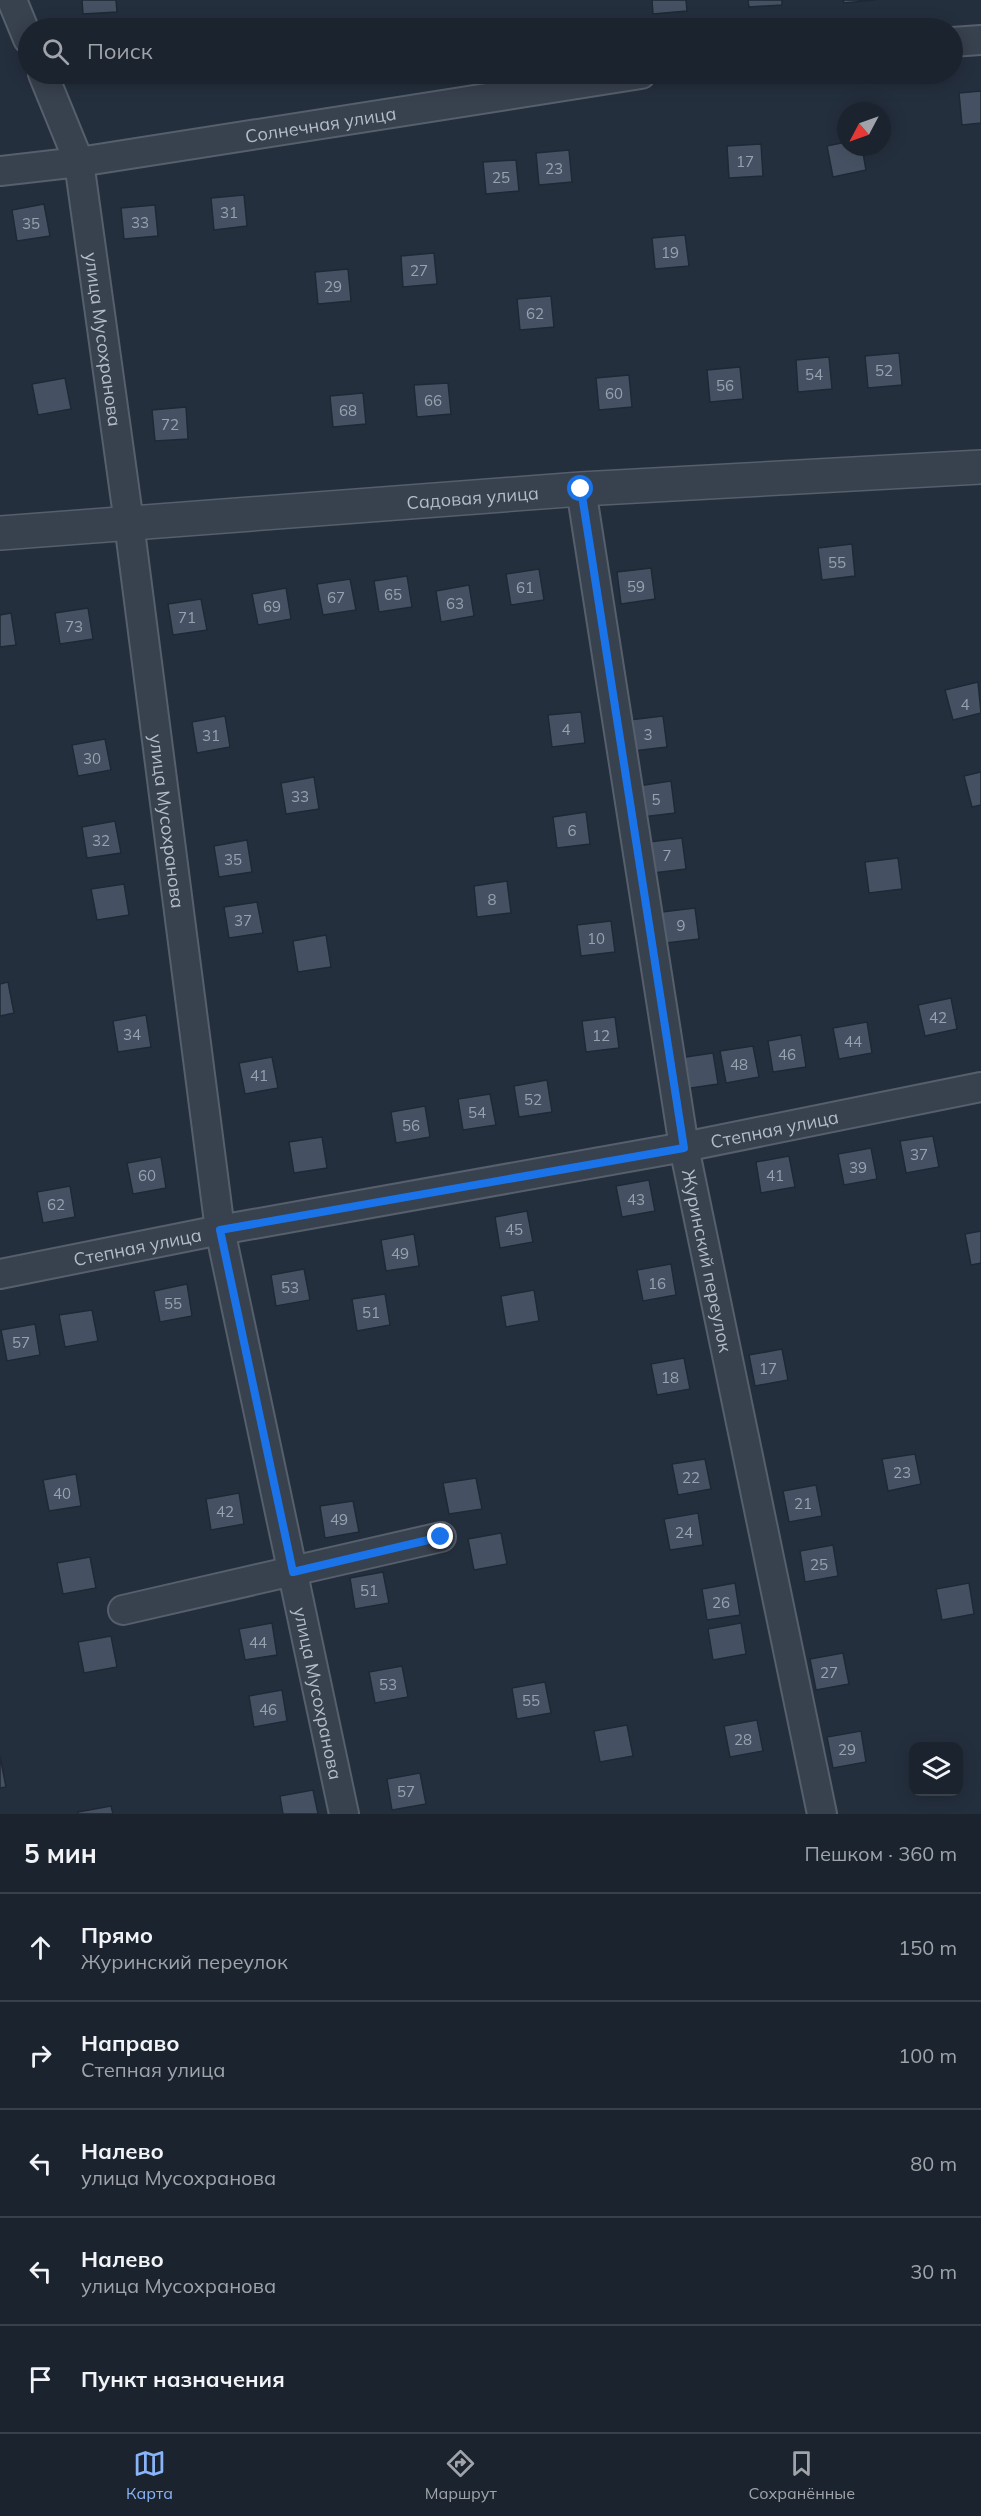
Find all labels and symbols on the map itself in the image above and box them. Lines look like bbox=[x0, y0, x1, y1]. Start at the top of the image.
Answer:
street label: Солнечная улица bbox=[243, 101, 398, 147]
north arrow bbox=[837, 102, 891, 156]
house number: 17 bbox=[736, 152, 754, 171]
house number: 23 bbox=[545, 159, 563, 178]
house number: 25 bbox=[492, 168, 510, 187]
house number: 31 bbox=[220, 203, 238, 222]
house number: 33 bbox=[131, 213, 149, 232]
house number: 35 bbox=[22, 214, 40, 233]
house number: 19 bbox=[661, 243, 679, 262]
street label: улица Мусохранова bbox=[80, 251, 127, 428]
house number: 27 bbox=[410, 261, 428, 280]
house number: 29 bbox=[324, 277, 342, 296]
house number: 62 bbox=[526, 304, 544, 323]
house number: 52 bbox=[875, 361, 893, 380]
house number: 54 bbox=[805, 365, 823, 384]
house number: 56 bbox=[716, 376, 734, 395]
house number: 60 bbox=[605, 384, 623, 403]
house number: 66 bbox=[424, 391, 442, 410]
house number: 68 bbox=[339, 401, 357, 420]
house number: 72 bbox=[161, 415, 179, 434]
route start bbox=[567, 475, 593, 501]
street label: Садовая улица bbox=[406, 481, 540, 514]
house number: 55 bbox=[828, 553, 846, 572]
house number: 59 bbox=[627, 577, 645, 596]
house number: 61 bbox=[516, 578, 534, 597]
house number: 65 bbox=[384, 585, 402, 604]
house number: 67 bbox=[327, 588, 345, 607]
house number: 63 bbox=[446, 594, 464, 613]
house number: 69 bbox=[263, 597, 281, 616]
house number: 71 bbox=[178, 608, 196, 627]
house number: 73 bbox=[65, 617, 83, 636]
house number: 4 bbox=[960, 695, 970, 714]
house number: 4 bbox=[561, 720, 571, 739]
house number: 3 bbox=[643, 725, 653, 744]
house number: 31 bbox=[202, 726, 220, 745]
street label: улица Мусохранова bbox=[145, 732, 190, 910]
house number: 30 bbox=[83, 749, 101, 768]
house number: 33 bbox=[291, 787, 309, 806]
house number: 5 bbox=[651, 790, 661, 809]
house number: 6 bbox=[567, 821, 577, 840]
house number: 32 bbox=[92, 831, 110, 850]
house number: 7 bbox=[662, 846, 672, 865]
house number: 35 bbox=[224, 850, 242, 869]
house number: 8 bbox=[487, 890, 497, 909]
house number: 37 bbox=[234, 911, 252, 930]
house number: 9 bbox=[676, 916, 686, 935]
house number: 10 bbox=[587, 929, 605, 948]
house number: 42 bbox=[929, 1008, 947, 1027]
house number: 34 bbox=[123, 1025, 141, 1044]
house number: 12 bbox=[592, 1026, 610, 1045]
house number: 44 bbox=[844, 1032, 862, 1051]
house number: 46 bbox=[778, 1045, 796, 1064]
house number: 48 bbox=[730, 1055, 748, 1074]
house number: 41 bbox=[250, 1066, 268, 1085]
house number: 52 bbox=[524, 1090, 542, 1109]
house number: 54 bbox=[468, 1103, 486, 1122]
street label: Степная улица bbox=[708, 1105, 840, 1153]
house number: 56 bbox=[402, 1116, 420, 1135]
house number: 37 bbox=[910, 1145, 928, 1164]
house number: 39 bbox=[849, 1158, 867, 1177]
house number: 60 bbox=[138, 1166, 156, 1185]
house number: 41 bbox=[766, 1166, 784, 1185]
street label: Журинский переулок bbox=[677, 1167, 738, 1354]
house number: 43 bbox=[627, 1190, 645, 1209]
house number: 62 bbox=[47, 1195, 65, 1214]
house number: 45 bbox=[505, 1220, 523, 1239]
street label: Степная улица bbox=[71, 1223, 203, 1271]
house number: 49 bbox=[391, 1244, 409, 1263]
house number: 16 bbox=[648, 1274, 666, 1293]
house number: 53 bbox=[281, 1278, 299, 1297]
house number: 55 bbox=[164, 1294, 182, 1313]
house number: 51 bbox=[362, 1303, 380, 1322]
house number: 57 bbox=[12, 1333, 30, 1352]
house number: 17 bbox=[759, 1359, 777, 1378]
house number: 18 bbox=[661, 1368, 679, 1387]
house number: 23 bbox=[893, 1463, 911, 1482]
house number: 22 bbox=[682, 1468, 700, 1487]
house number: 40 bbox=[53, 1484, 71, 1503]
house number: 21 bbox=[794, 1494, 812, 1513]
house number: 42 bbox=[216, 1502, 234, 1521]
house number: 49 bbox=[330, 1510, 348, 1529]
route end bbox=[427, 1523, 453, 1549]
house number: 24 bbox=[675, 1523, 693, 1542]
house number: 25 bbox=[810, 1555, 828, 1574]
house number: 51 bbox=[360, 1581, 378, 1600]
house number: 26 bbox=[712, 1593, 730, 1612]
street label: улица Мусохранова bbox=[289, 1605, 348, 1782]
house number: 44 bbox=[249, 1633, 267, 1652]
house number: 27 bbox=[820, 1663, 838, 1682]
house number: 53 bbox=[379, 1675, 397, 1694]
house number: 55 bbox=[522, 1691, 540, 1710]
house number: 46 bbox=[259, 1700, 277, 1719]
house number: 28 bbox=[734, 1730, 752, 1749]
house number: 29 bbox=[838, 1740, 856, 1759]
house number: 57 bbox=[397, 1782, 415, 1801]

